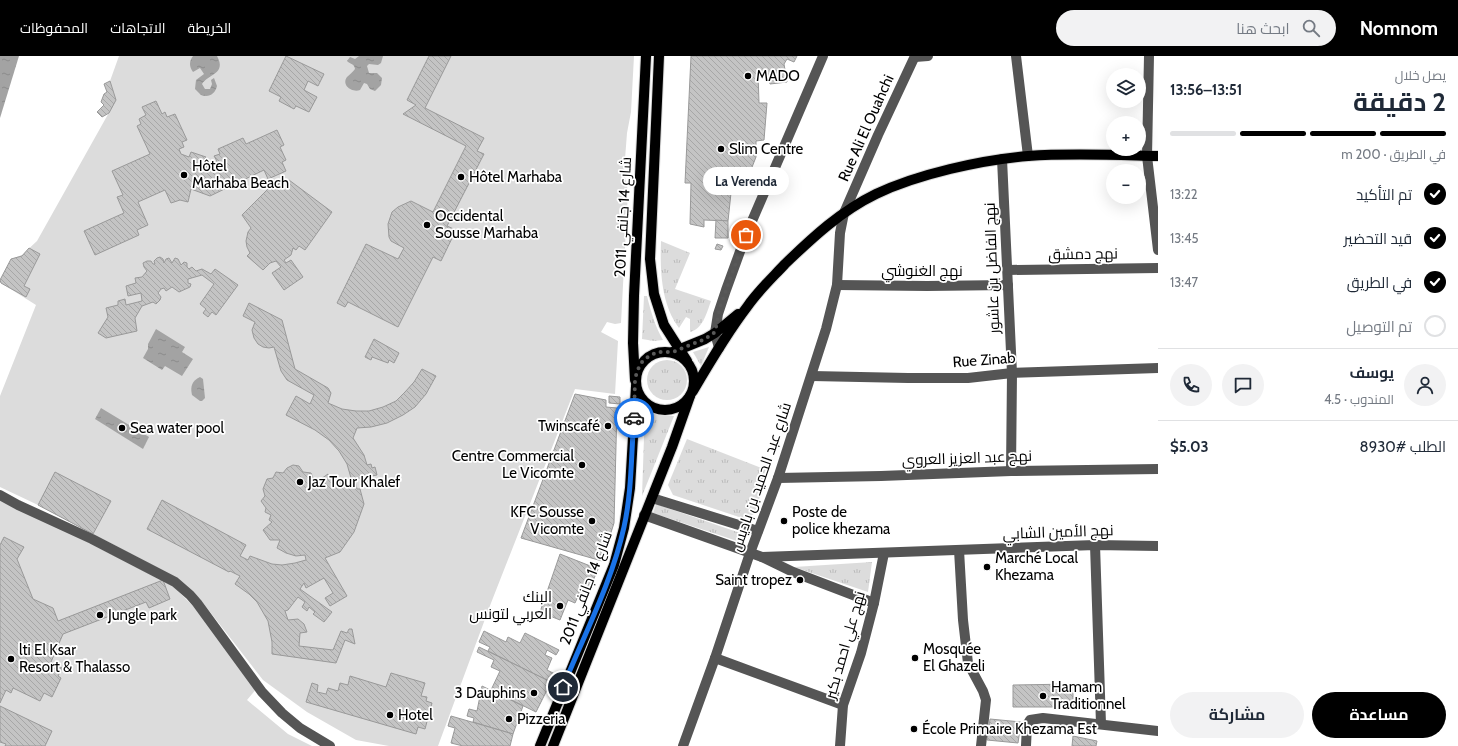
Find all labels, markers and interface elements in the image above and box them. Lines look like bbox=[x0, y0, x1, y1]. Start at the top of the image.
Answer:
search box bbox=[1056, 10, 1336, 46]
icon: search bbox=[1300, 17, 1322, 39]
text: Nomnom bbox=[1360, 17, 1438, 40]
text: المحفوظات bbox=[20, 19, 88, 37]
text: الاتجاهات bbox=[110, 19, 166, 37]
text: الخريطة bbox=[188, 19, 231, 37]
text: ابحث هنا bbox=[1236, 20, 1290, 38]
place label: MADO bbox=[756, 67, 800, 85]
text: يصل خلال bbox=[1395, 67, 1446, 83]
map controls bbox=[1106, 68, 1146, 204]
button: layers bbox=[1106, 68, 1146, 108]
marker: MADO bbox=[743, 71, 753, 81]
street label: Rue Ali El Ouahchi bbox=[834, 72, 898, 184]
text: 13:51–13:56 bbox=[1170, 81, 1242, 99]
text: 2 دقيقة bbox=[1353, 86, 1446, 118]
button: + bbox=[1106, 116, 1146, 156]
place label: Slim Centre bbox=[729, 140, 803, 158]
marker: Slim Centre bbox=[716, 144, 726, 154]
text: في الطريق · 200 m bbox=[1341, 146, 1446, 162]
street label: شارع 14 جانفي 2011 bbox=[611, 156, 638, 278]
place label: Hôtel Marhaba Beach bbox=[192, 157, 289, 192]
button: − bbox=[1106, 164, 1146, 204]
callout: La Verenda bbox=[703, 167, 789, 195]
place label: Hôtel Marhaba bbox=[469, 168, 563, 186]
marker: Hôtel Marhaba Beach bbox=[179, 170, 189, 180]
marker: Hôtel Marhaba bbox=[456, 172, 466, 182]
text: La Verenda bbox=[715, 173, 777, 189]
icon: check bbox=[1424, 183, 1446, 205]
text: 13:22 bbox=[1170, 186, 1198, 202]
text: تم التأكيد bbox=[1356, 186, 1412, 204]
street label: نهج الفاضل بن عاشور bbox=[981, 202, 1005, 335]
place label: Occidental Sousse Marhaba bbox=[435, 207, 539, 242]
pin bbox=[729, 218, 763, 252]
marker: Occidental Sousse Marhaba bbox=[422, 220, 432, 230]
icon: bag bbox=[735, 224, 757, 246]
icon: check bbox=[1424, 227, 1446, 249]
text: 13:45 bbox=[1170, 230, 1199, 246]
text: قيد التحضير bbox=[1344, 230, 1412, 248]
street label: نهج دمشق bbox=[1048, 244, 1118, 266]
street label: نهج الغنوشي bbox=[881, 262, 963, 283]
icon: check bbox=[1424, 271, 1446, 293]
text: 13:47 bbox=[1170, 274, 1198, 290]
text: في الطريق bbox=[1347, 274, 1412, 292]
text: تم التوصيل bbox=[1346, 318, 1412, 336]
street label: Rue Zinab bbox=[952, 349, 1016, 371]
button: phone bbox=[1170, 364, 1212, 406]
button: chat bbox=[1222, 364, 1264, 406]
text: يوسف bbox=[1349, 364, 1394, 382]
button: person bbox=[1404, 364, 1446, 406]
text: المندوب · 4.5 bbox=[1324, 391, 1394, 407]
courier bbox=[614, 398, 654, 438]
street label: شارع عبد الحميد بن باديس bbox=[727, 400, 797, 555]
icon: car bbox=[623, 407, 645, 429]
place label: Twinscafé bbox=[538, 417, 600, 435]
place label: Sea water pool bbox=[130, 419, 225, 437]
marker: Twinscafé bbox=[603, 421, 613, 431]
marker: Sea water pool bbox=[117, 423, 127, 433]
text: $5.03 bbox=[1170, 438, 1209, 456]
text: الطلب #8930 bbox=[1360, 438, 1446, 456]
place label: Centre Commercial Le Vicomte bbox=[452, 447, 574, 482]
street label: نهج عبد العزيز العروي bbox=[901, 447, 1033, 472]
marker: Centre Commercial Le Vicomte bbox=[577, 460, 587, 470]
place label: Jaz Tour Khalef bbox=[307, 473, 400, 491]
marker: Jaz Tour Khalef bbox=[295, 477, 305, 487]
place label: KFC Sousse Vicomte bbox=[510, 503, 584, 538]
place label: Poste de police khezama bbox=[792, 503, 891, 538]
marker: KFC Sousse Vicomte bbox=[587, 516, 597, 526]
marker: Poste de police khezama bbox=[779, 516, 789, 526]
street label: نهج الأمين الشابي bbox=[1002, 521, 1114, 546]
street label: شارع 14 جانفي 2011 bbox=[556, 529, 619, 649]
place label: Marché Local Khezama bbox=[995, 549, 1078, 584]
marker: Marché Local Khezama bbox=[982, 562, 992, 572]
place label: Saint tropez bbox=[715, 571, 792, 589]
marker: Saint tropez bbox=[795, 575, 805, 585]
place label: البنك العربي لتونس bbox=[469, 588, 552, 626]
street label: نهج علي احمد بكير bbox=[821, 589, 872, 703]
marker: البنك العربي لتونس bbox=[555, 601, 565, 611]
place label: Jungle park bbox=[107, 606, 177, 624]
marker: Jungle park bbox=[95, 610, 105, 620]
place label: Mosquée El Ghazeli bbox=[923, 640, 985, 675]
place label: lti El Ksar Resort & Thalasso bbox=[19, 641, 130, 676]
marker: Mosquée El Ghazeli bbox=[910, 653, 920, 663]
marker: lti El Ksar Resort & Thalasso bbox=[6, 654, 16, 664]
pin bbox=[546, 670, 580, 704]
icon: home bbox=[552, 676, 574, 698]
place label: Hamam Traditionnel bbox=[1051, 678, 1126, 713]
place label: 3 Dauphins bbox=[454, 684, 526, 702]
marker: 3 Dauphins bbox=[529, 688, 539, 698]
marker: Hamam Traditionnel bbox=[1038, 691, 1048, 701]
button: مشاركة bbox=[1170, 692, 1304, 738]
button: مساعدة bbox=[1312, 692, 1446, 738]
place label: Hotel bbox=[398, 706, 433, 724]
marker: Hotel bbox=[385, 710, 395, 720]
place label: Pizzeria bbox=[517, 710, 566, 728]
marker: Pizzeria bbox=[504, 714, 514, 724]
place label: École Primaire Khezama Est bbox=[922, 719, 1097, 738]
marker: École Primaire Khezama Est bbox=[909, 724, 919, 734]

